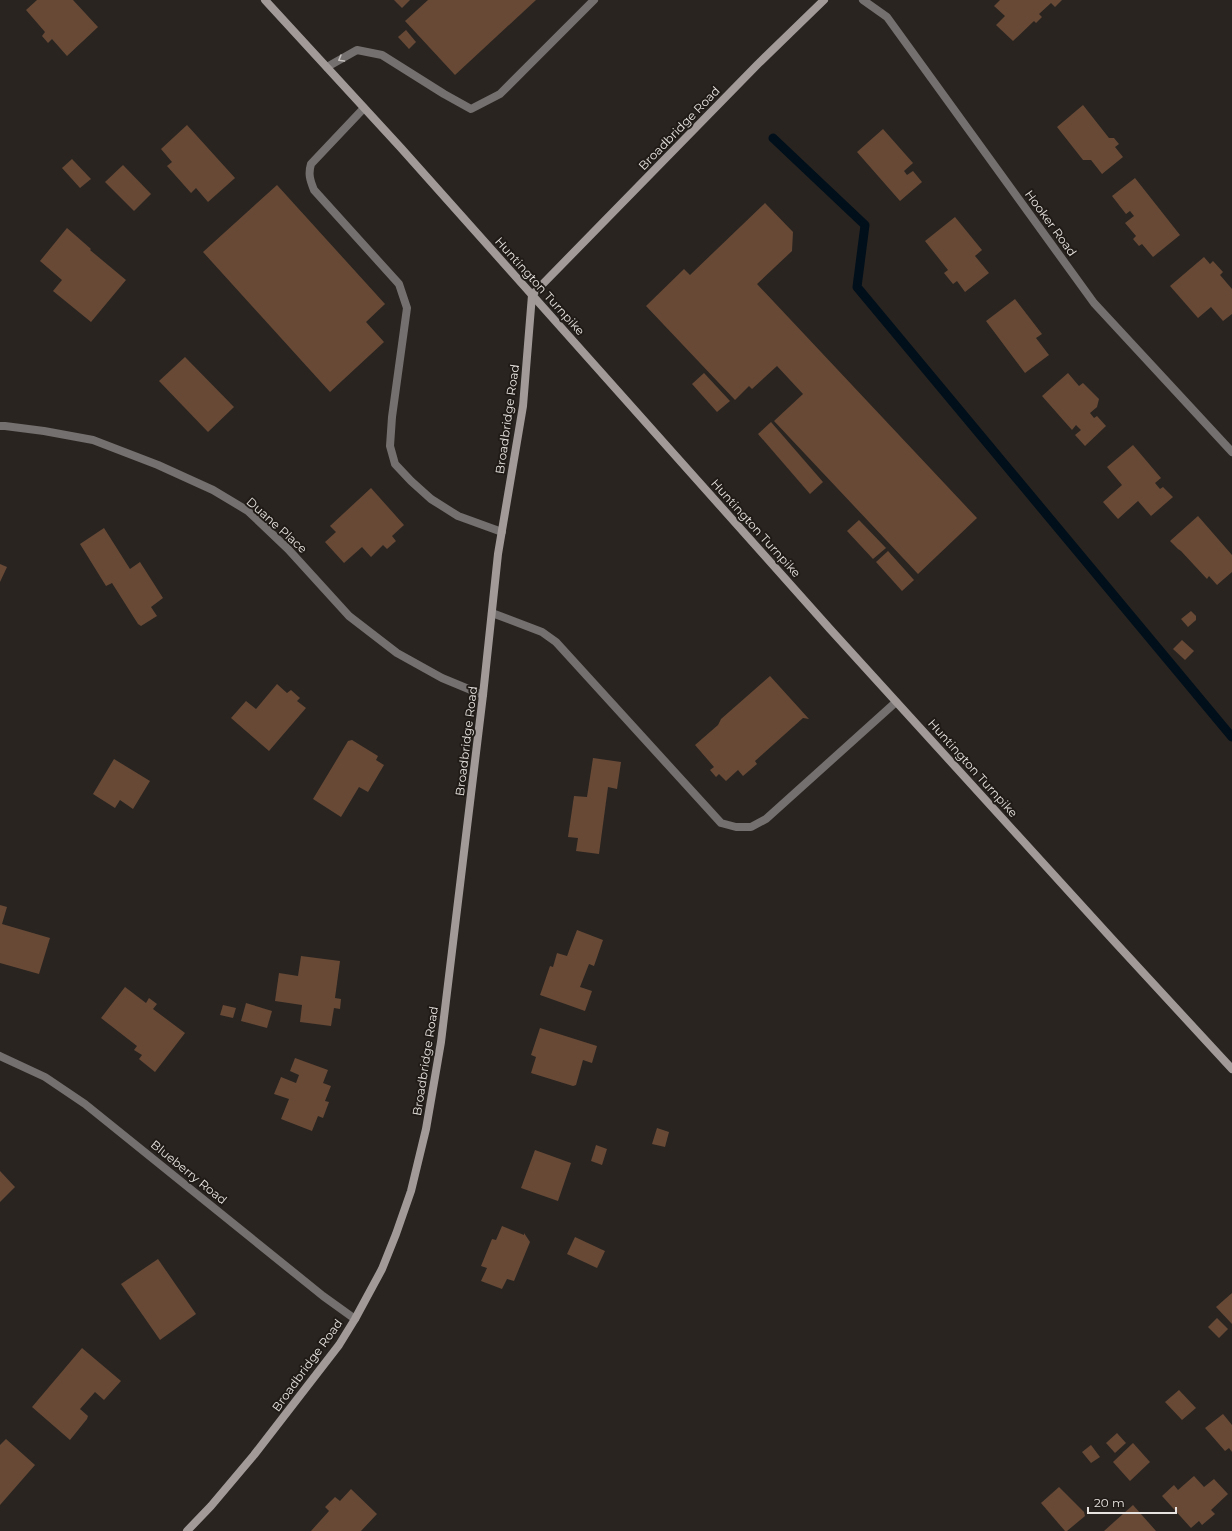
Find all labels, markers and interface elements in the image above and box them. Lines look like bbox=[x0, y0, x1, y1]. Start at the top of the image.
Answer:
one-way arrow bbox=[338, 55, 345, 62]
street label: Broadbridge Road bbox=[635, 83, 723, 173]
street label: Hooker Road bbox=[1022, 187, 1080, 259]
street label: Huntington Turnpike bbox=[492, 234, 588, 338]
street label: Broadbridge Road bbox=[492, 363, 522, 475]
street label: Huntington Turnpike bbox=[708, 476, 804, 580]
street label: Duane Place bbox=[244, 494, 310, 556]
street label: Broadbridge Road bbox=[452, 685, 480, 797]
street label: Huntington Turnpike bbox=[925, 716, 1021, 820]
street label: Broadbridge Road bbox=[409, 1005, 441, 1117]
street label: Blueberry Road bbox=[148, 1137, 230, 1207]
street label: Broadbridge Road bbox=[268, 1316, 346, 1414]
scale bar bbox=[1088, 1489, 1176, 1515]
text: 20 m bbox=[1094, 1495, 1125, 1510]

